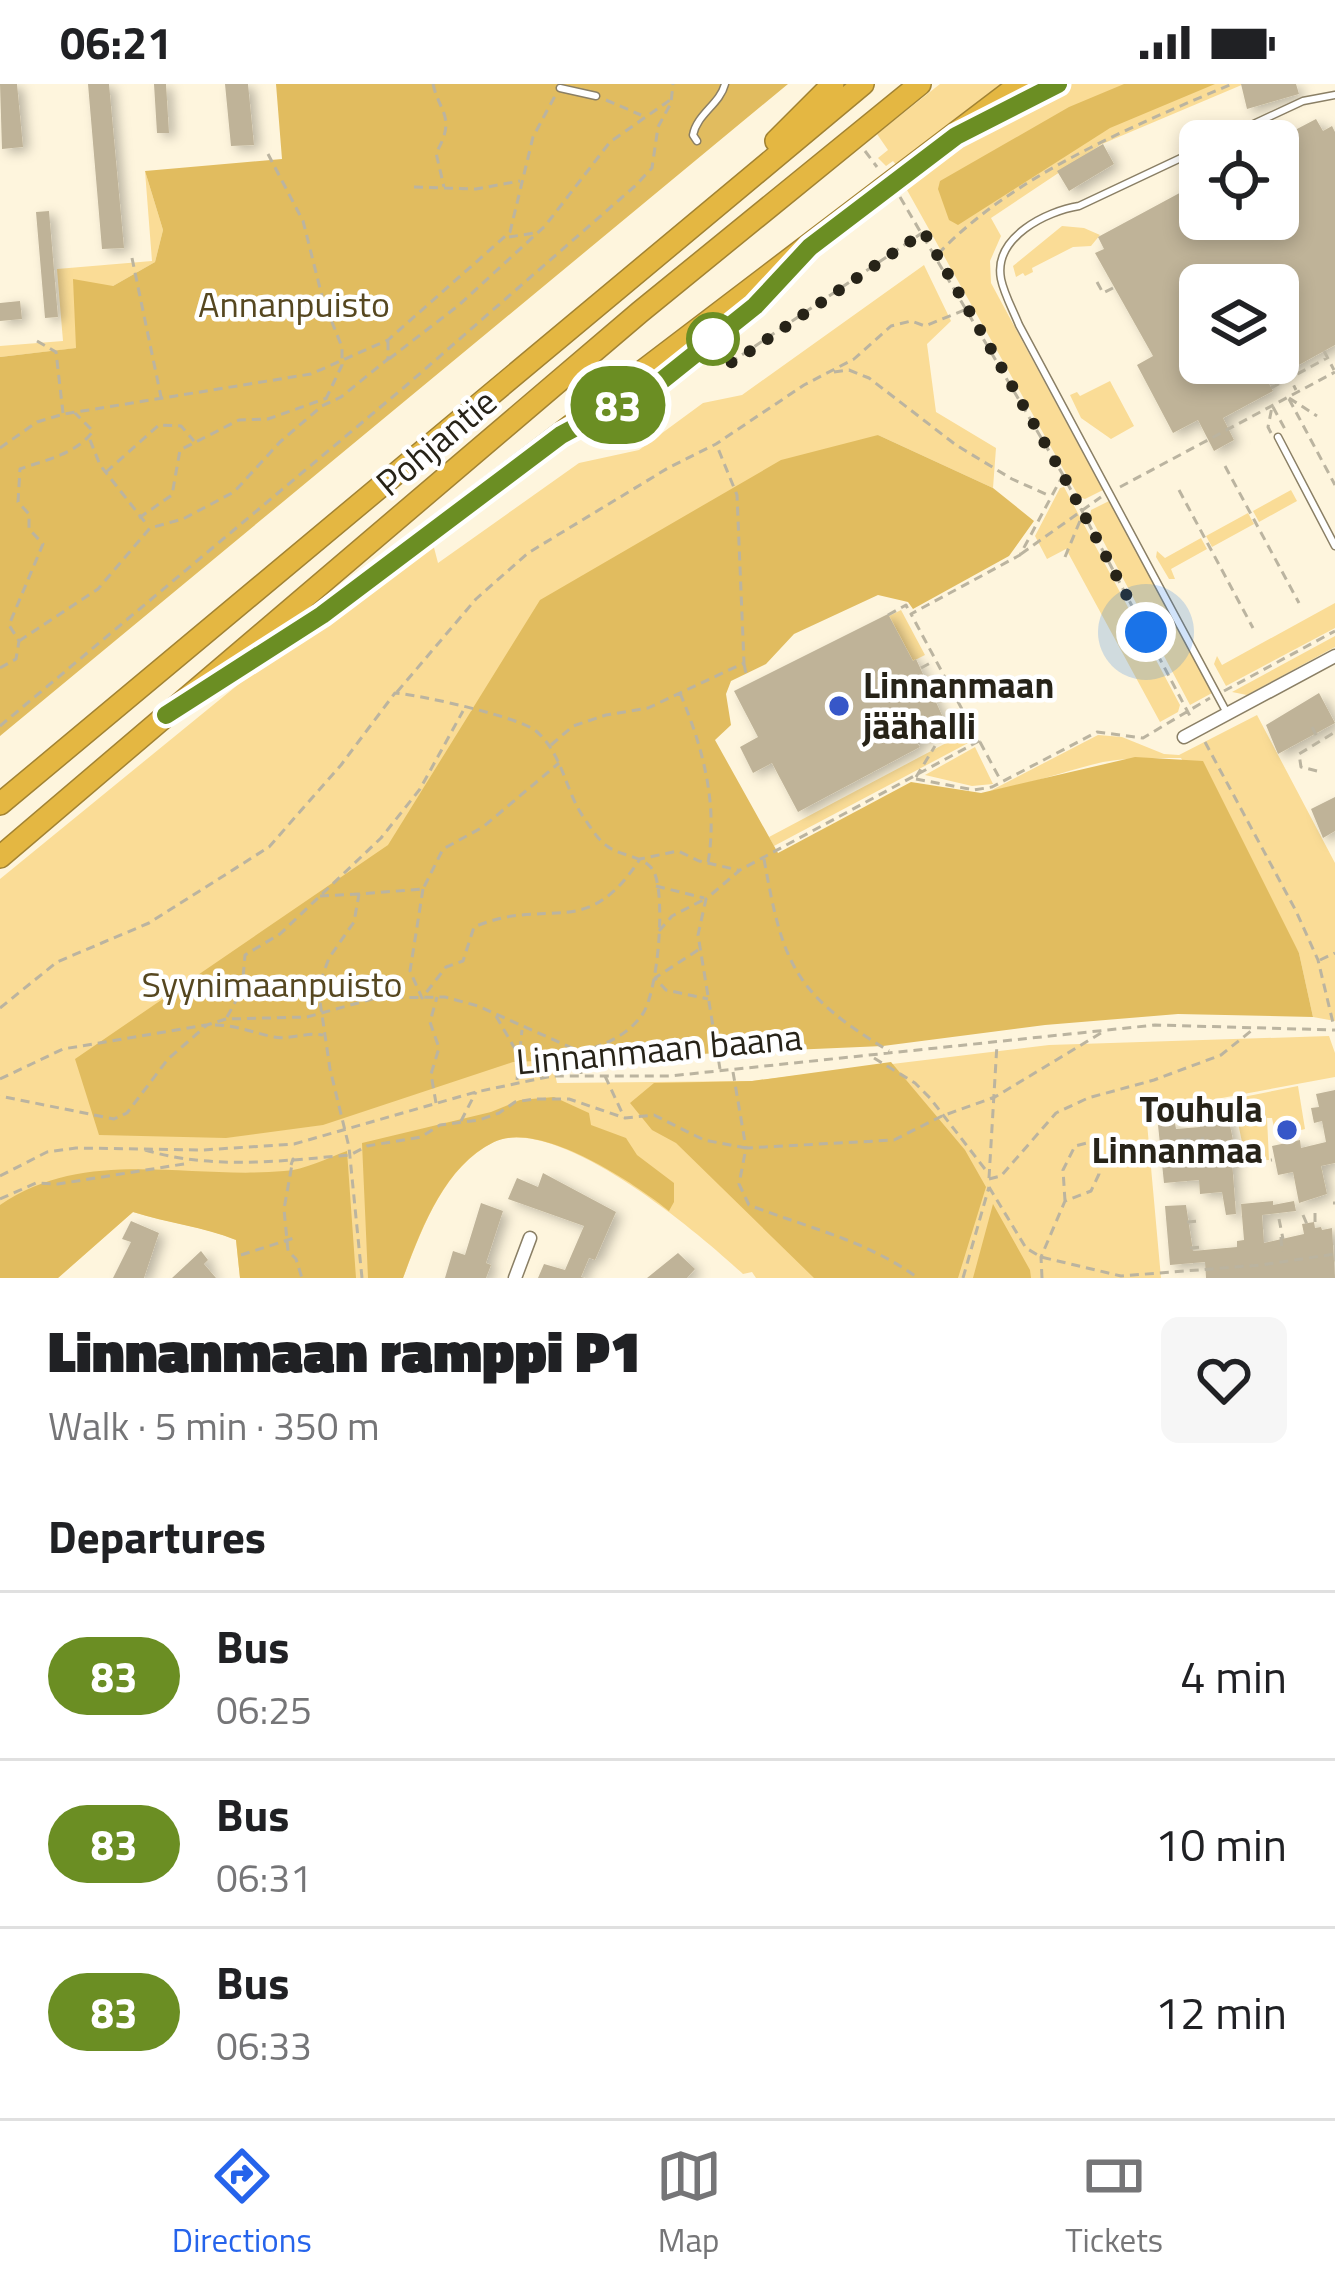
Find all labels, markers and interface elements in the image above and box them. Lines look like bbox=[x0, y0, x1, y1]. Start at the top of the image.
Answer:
text: 06:21 bbox=[60, 8, 172, 76]
map controls bbox=[1179, 120, 1299, 384]
button: locate bbox=[1179, 120, 1299, 240]
button: layers bbox=[1179, 264, 1299, 384]
park label: Annanpuisto bbox=[198, 276, 390, 331]
unlabelled marker bbox=[688, 314, 738, 364]
line badge: 83 bbox=[564, 366, 672, 444]
text: 83 bbox=[594, 373, 642, 437]
street label: Pohjantie bbox=[363, 374, 508, 509]
your location bbox=[1116, 602, 1176, 662]
place label: Linnanmaan jäähalli bbox=[861, 657, 1054, 753]
marker: Linnanmaan jäähalli bbox=[826, 693, 852, 719]
park label: Syynimaanpuisto bbox=[141, 956, 403, 1011]
street label: Linnanmaan baana bbox=[514, 1009, 804, 1088]
place label: Touhula Linnanmaa bbox=[1092, 1081, 1263, 1177]
marker: Touhula Linnanmaa bbox=[1274, 1117, 1300, 1143]
text: Linnanmaan ramppi P1 bbox=[48, 1307, 641, 1394]
button: heart bbox=[1161, 1317, 1287, 1443]
text: Walk · 5 min · 350 m bbox=[48, 1396, 380, 1455]
text: Departures bbox=[48, 1502, 266, 1570]
text: Bus bbox=[216, 1612, 290, 1680]
text: 4 min bbox=[1180, 1642, 1287, 1710]
text: 83 bbox=[90, 1644, 138, 1708]
text: 06:25 bbox=[216, 1680, 312, 1739]
text: Bus bbox=[216, 1780, 290, 1848]
text: 10 min bbox=[1155, 1810, 1287, 1878]
text: 83 bbox=[90, 1812, 138, 1876]
text: 06:31 bbox=[216, 1848, 312, 1907]
text: Bus bbox=[216, 1948, 290, 2016]
text: 12 min bbox=[1155, 1978, 1287, 2046]
text: 83 bbox=[90, 1980, 138, 2044]
text: 06:33 bbox=[216, 2016, 312, 2075]
tab: Directions bbox=[172, 2143, 312, 2265]
tab: Map bbox=[656, 2143, 722, 2265]
tab: Tickets bbox=[1065, 2143, 1163, 2265]

